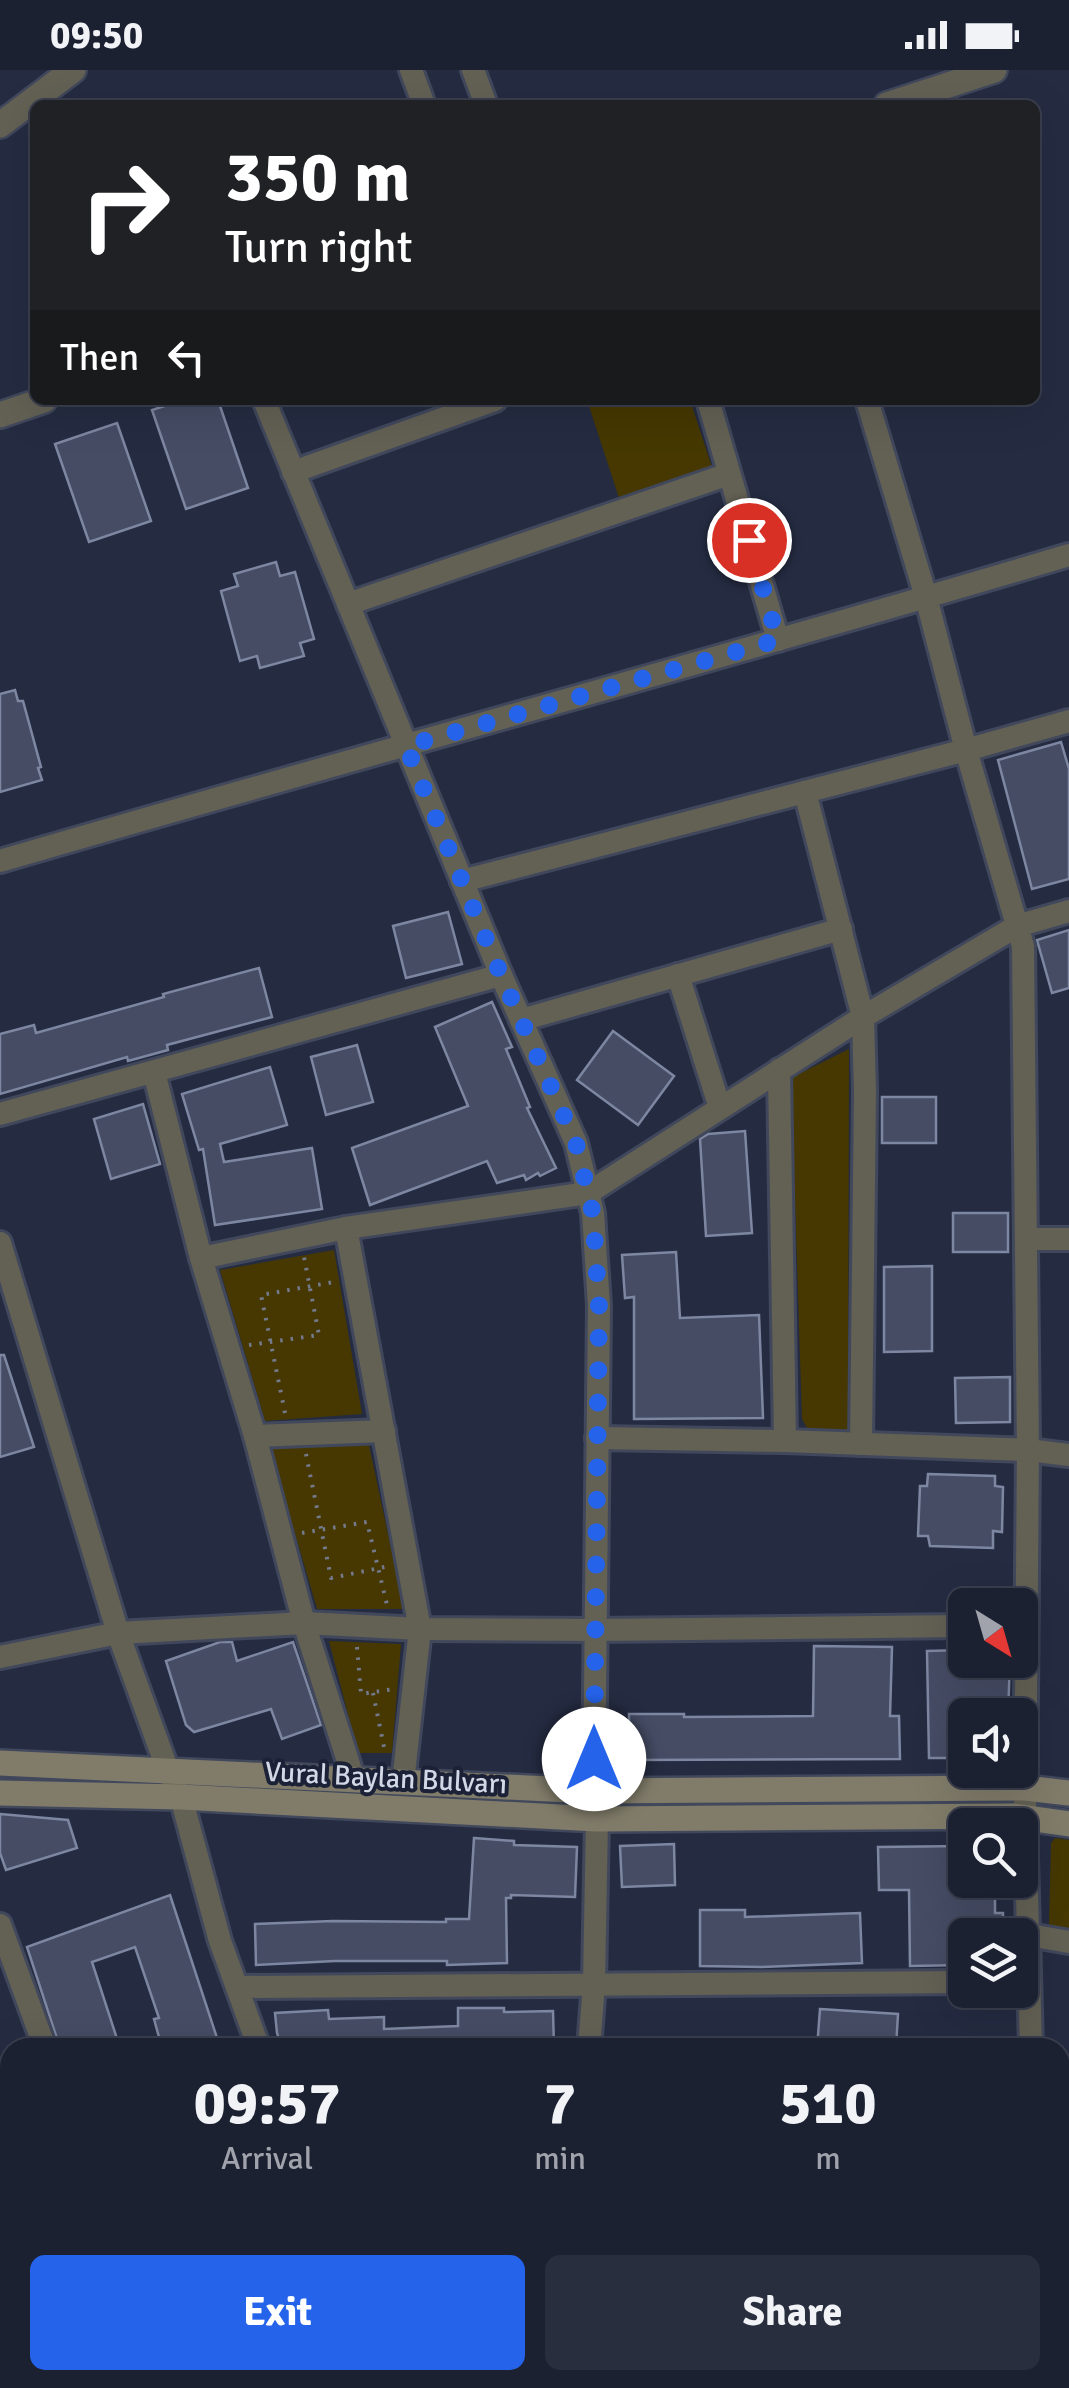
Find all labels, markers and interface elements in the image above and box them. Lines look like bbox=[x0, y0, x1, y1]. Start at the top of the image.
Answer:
text: 09:50 bbox=[50, 12, 143, 59]
text: 350 m bbox=[225, 134, 410, 220]
icon: right bbox=[60, 140, 190, 270]
text: Turn right bbox=[225, 220, 413, 275]
icon: left bbox=[159, 330, 214, 385]
text: Then bbox=[60, 334, 139, 381]
pin bbox=[707, 498, 792, 583]
icon: arrive bbox=[722, 513, 777, 568]
north arrow bbox=[948, 1588, 1038, 1678]
map controls bbox=[948, 1588, 1038, 2008]
button: sound bbox=[948, 1698, 1038, 1788]
position arrow bbox=[542, 1707, 646, 1811]
street label: Vural Baylan Bulvarı bbox=[264, 1755, 508, 1801]
button: search bbox=[948, 1808, 1038, 1898]
button: layers bbox=[948, 1918, 1038, 2008]
text: 09:57 bbox=[193, 2067, 341, 2141]
text: 7 bbox=[544, 2067, 576, 2141]
text: 510 bbox=[779, 2067, 877, 2141]
text: Arrival bbox=[221, 2139, 313, 2178]
text: min bbox=[534, 2139, 586, 2178]
text: m bbox=[815, 2139, 841, 2178]
button: Exit bbox=[30, 2255, 525, 2370]
button: Share bbox=[545, 2255, 1040, 2370]

